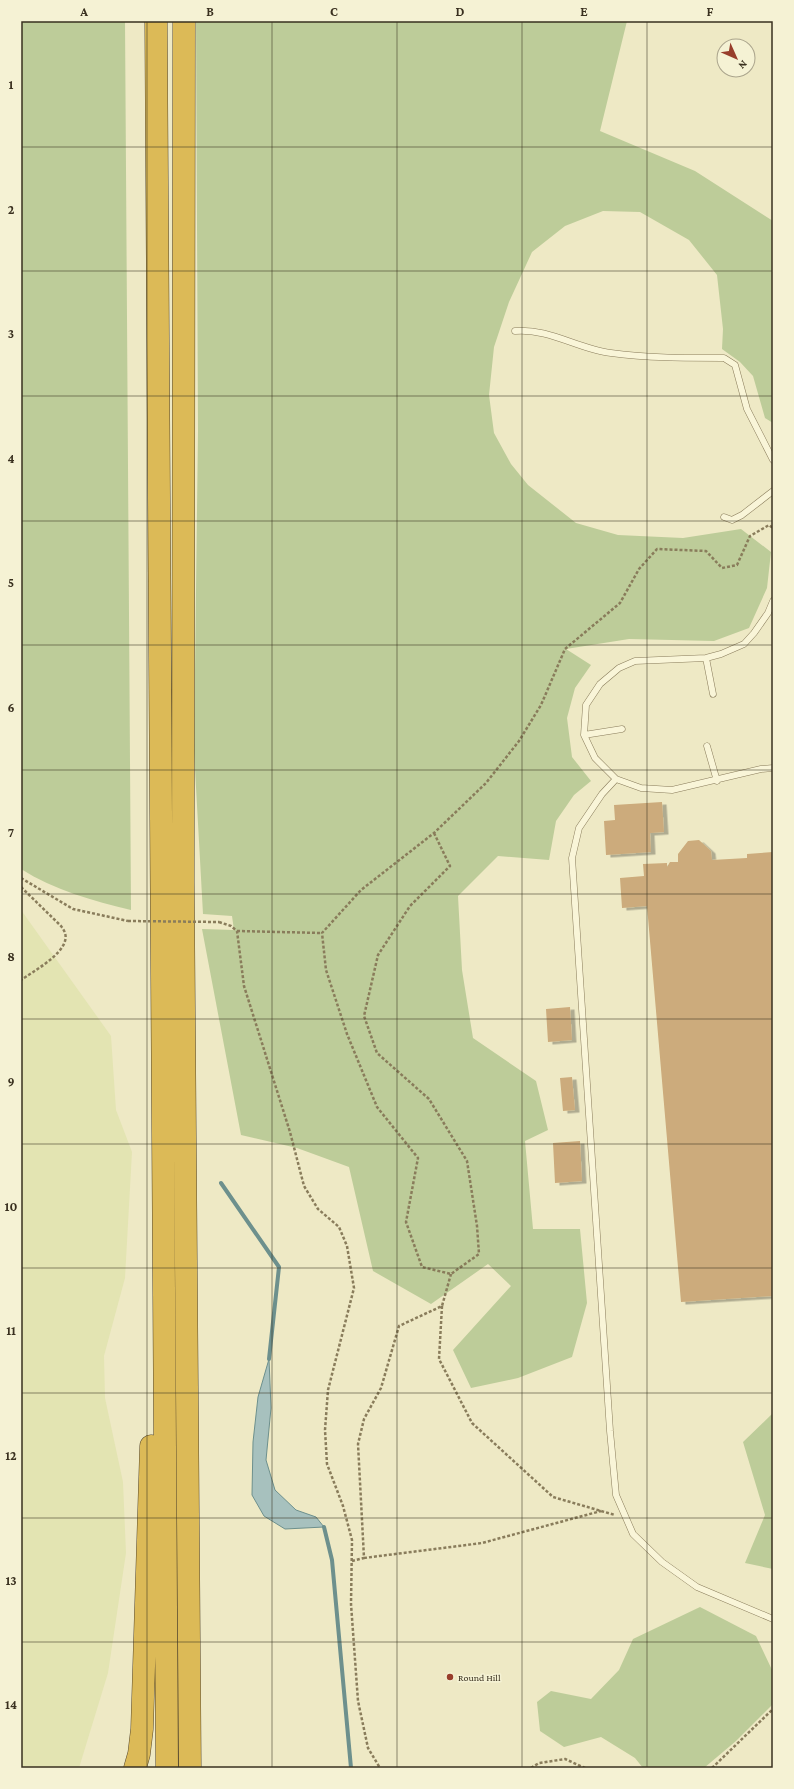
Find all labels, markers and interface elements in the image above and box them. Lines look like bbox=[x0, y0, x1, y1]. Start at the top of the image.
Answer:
text: A bbox=[79, 4, 88, 19]
text: B bbox=[206, 4, 214, 19]
text: C bbox=[330, 4, 338, 19]
text: D bbox=[456, 4, 465, 19]
text: E bbox=[580, 4, 588, 19]
text: F bbox=[707, 4, 714, 19]
north arrow bbox=[716, 38, 756, 78]
text: N bbox=[736, 58, 750, 72]
text: 1 bbox=[9, 77, 14, 92]
text: 2 bbox=[8, 202, 15, 217]
text: 3 bbox=[8, 326, 14, 341]
text: 4 bbox=[7, 451, 15, 466]
text: 5 bbox=[8, 575, 14, 590]
text: 6 bbox=[7, 700, 15, 715]
text: 7 bbox=[8, 825, 14, 840]
text: 8 bbox=[7, 949, 15, 964]
text: 9 bbox=[7, 1074, 15, 1089]
text: 10 bbox=[5, 1199, 17, 1214]
text: 11 bbox=[6, 1323, 16, 1338]
text: 12 bbox=[5, 1448, 17, 1463]
text: 13 bbox=[5, 1573, 17, 1588]
marker: Round Hill bbox=[445, 1672, 455, 1682]
place label: Round Hill bbox=[458, 1672, 501, 1683]
text: 14 bbox=[5, 1697, 17, 1712]

